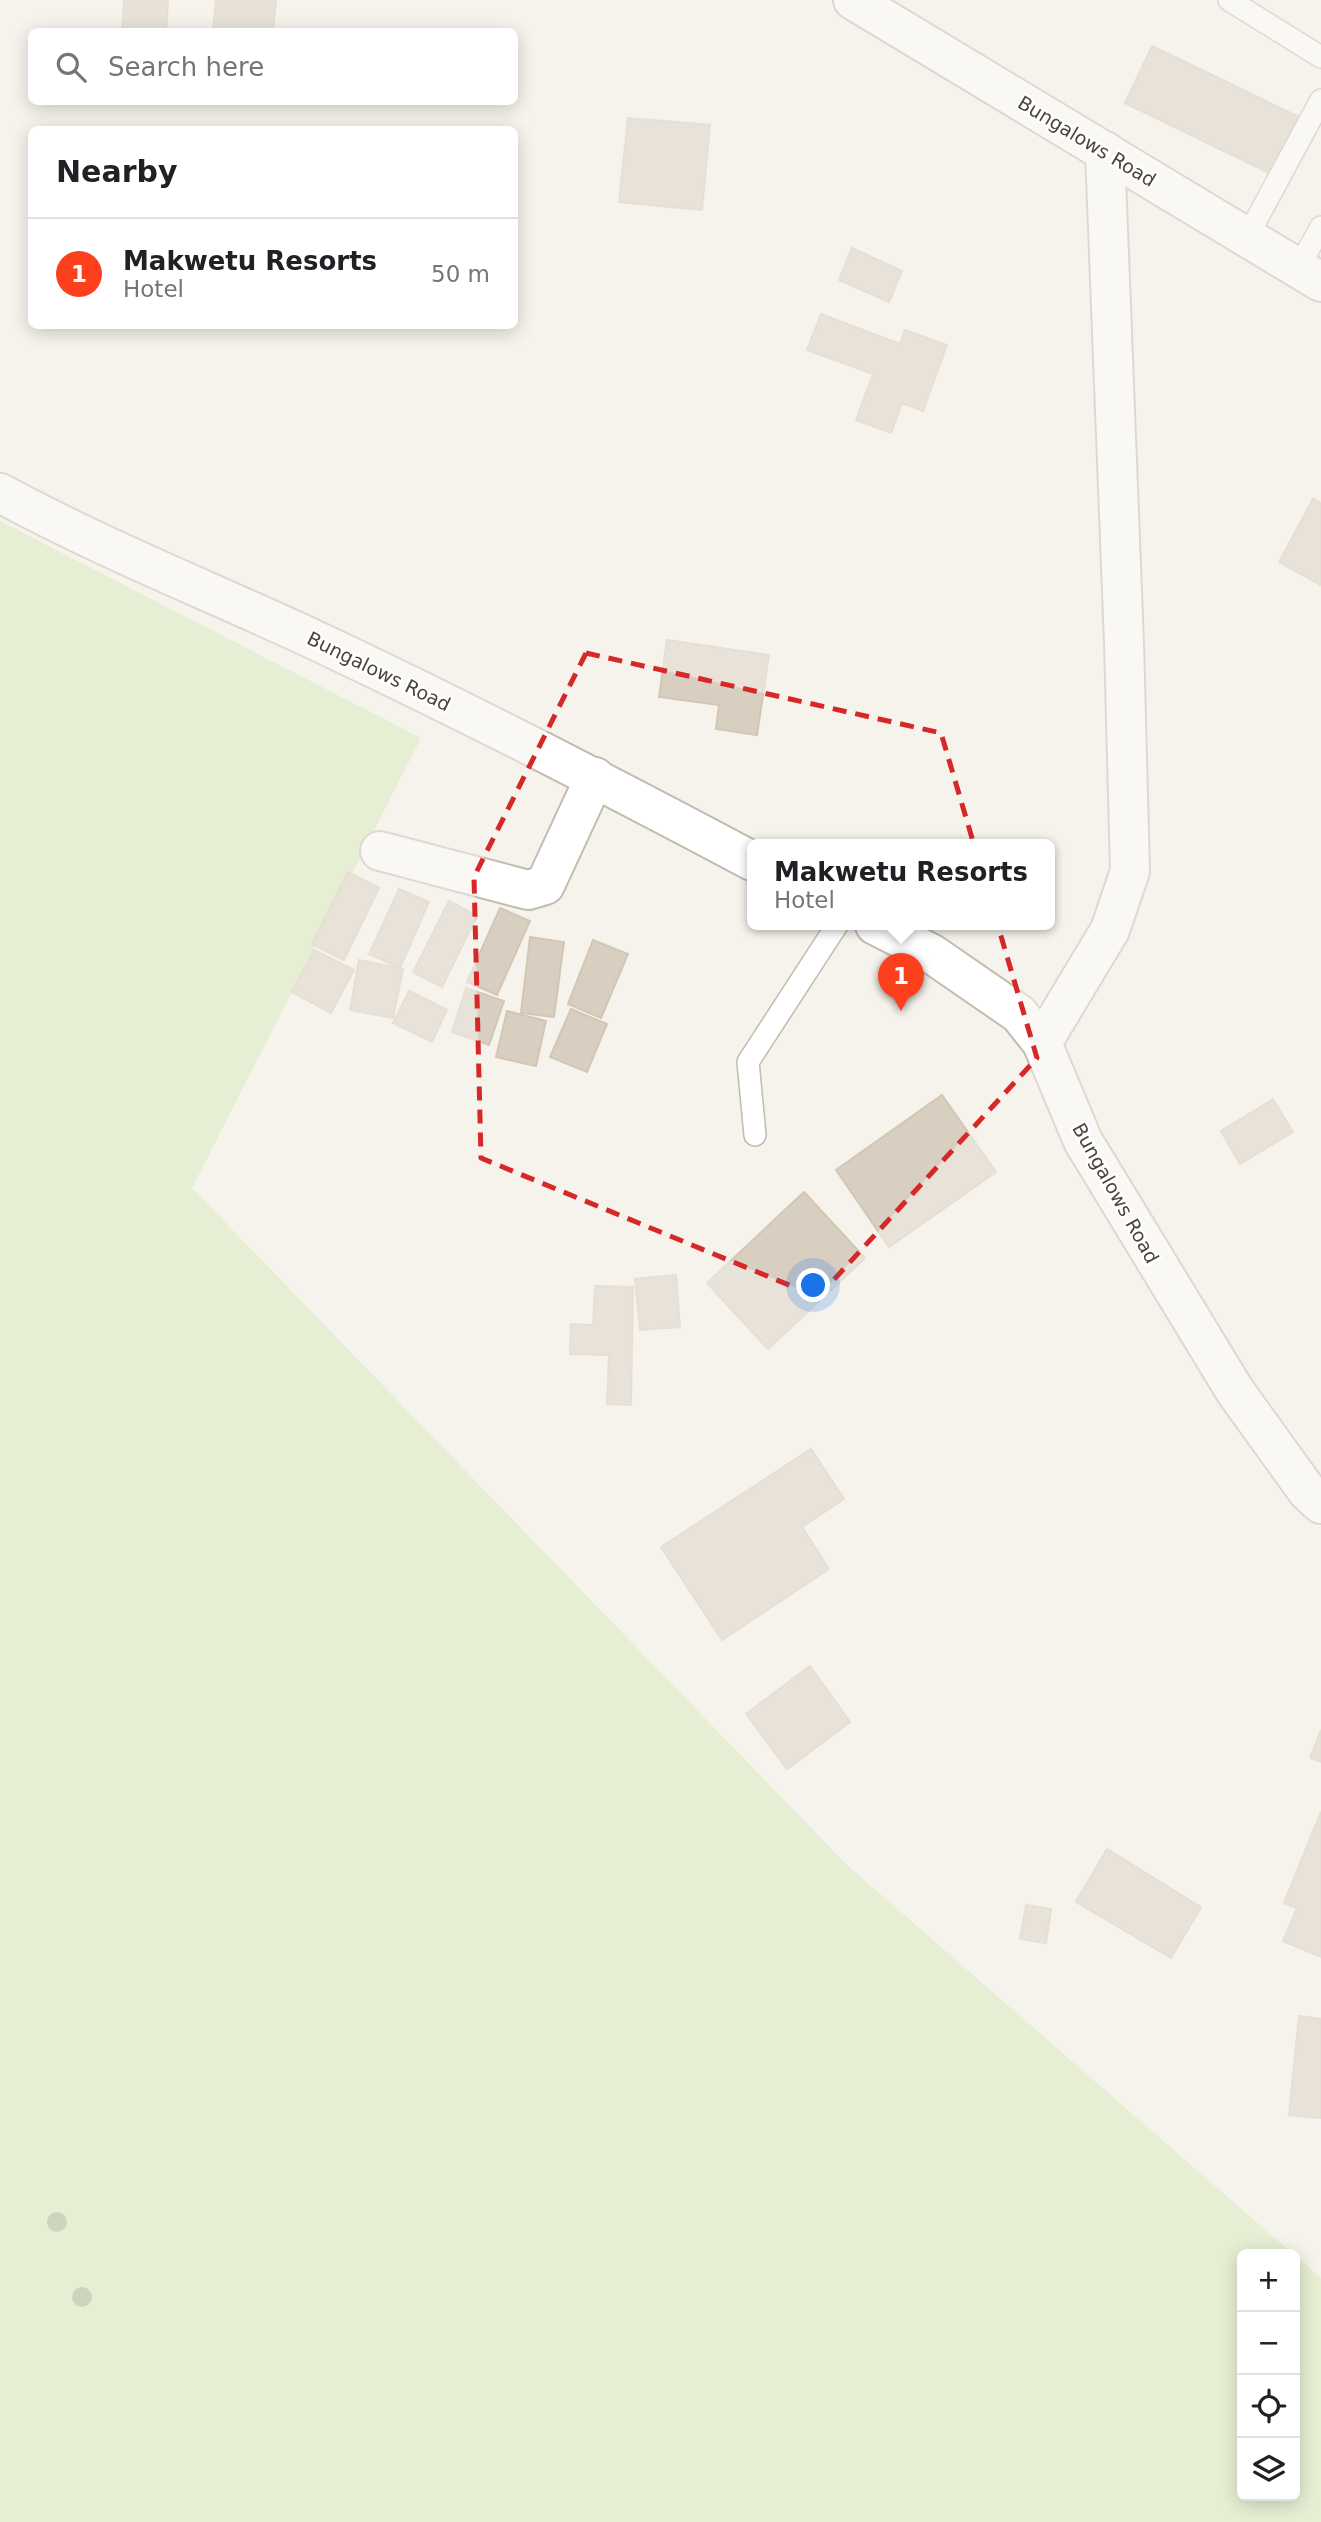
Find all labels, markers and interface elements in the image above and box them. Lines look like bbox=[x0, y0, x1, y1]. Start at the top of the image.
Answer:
search box bbox=[28, 28, 518, 105]
icon: search bbox=[52, 48, 90, 86]
text: Search here bbox=[108, 52, 264, 82]
street label: Bungalows Road bbox=[1014, 91, 1160, 191]
text: Nearby bbox=[56, 154, 178, 189]
text: Makwetu Resorts bbox=[123, 246, 377, 276]
text: 1 bbox=[71, 261, 87, 287]
text: 50 m bbox=[431, 261, 490, 287]
text: Hotel bbox=[123, 276, 184, 302]
street label: Bungalows Road bbox=[304, 627, 454, 715]
popup bbox=[747, 839, 1055, 930]
text: Makwetu Resorts bbox=[774, 857, 1028, 887]
text: Hotel bbox=[774, 887, 835, 913]
pin: 1 bbox=[878, 953, 924, 1011]
street label: Bungalows Road bbox=[1068, 1119, 1164, 1267]
your location bbox=[796, 1268, 830, 1302]
map controls bbox=[1237, 2249, 1300, 2501]
button: + bbox=[1237, 2249, 1300, 2312]
button: − bbox=[1237, 2312, 1300, 2375]
button: locate bbox=[1237, 2375, 1300, 2438]
button: layers bbox=[1237, 2438, 1300, 2501]

